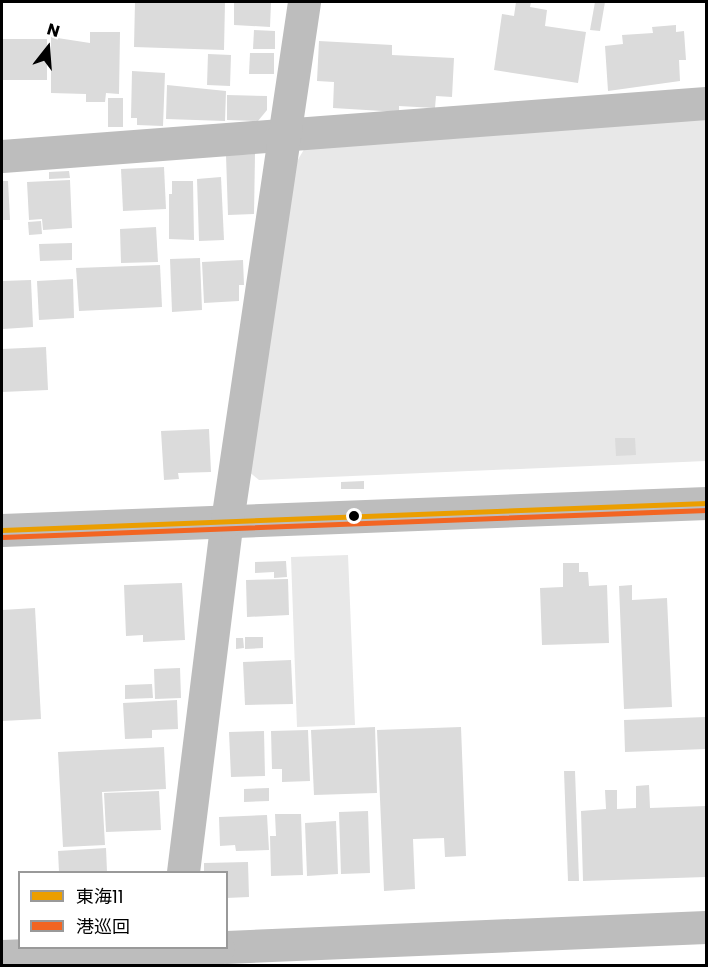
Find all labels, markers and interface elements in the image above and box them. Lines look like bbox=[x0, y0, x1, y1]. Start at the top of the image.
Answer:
north arrow bbox=[18, 18, 78, 78]
text: N bbox=[44, 18, 63, 43]
unlabelled marker bbox=[348, 510, 360, 522]
legend bbox=[18, 871, 228, 949]
text: 東海11 bbox=[76, 884, 124, 909]
text: 港巡回 bbox=[76, 914, 130, 939]

